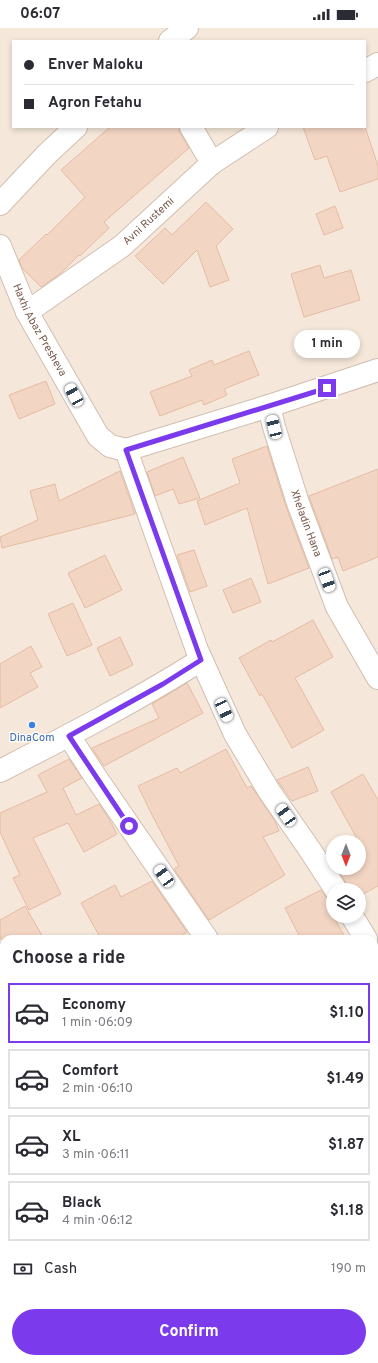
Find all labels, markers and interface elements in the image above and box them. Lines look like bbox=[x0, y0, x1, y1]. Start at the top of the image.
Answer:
text: 06:07 bbox=[20, 5, 60, 24]
text: Enver Maloku bbox=[48, 56, 143, 75]
text: Agron Fetahu bbox=[48, 94, 142, 113]
street label: Avni Rustemi bbox=[120, 194, 177, 249]
street label: Haxhi Abaz Presheva bbox=[9, 282, 70, 379]
callout: 1 min bbox=[294, 330, 360, 358]
text: 1 min bbox=[311, 336, 343, 352]
route end bbox=[318, 379, 336, 397]
car bbox=[63, 382, 85, 408]
car bbox=[265, 414, 283, 440]
street label: Xheladin Hana bbox=[287, 488, 325, 559]
car bbox=[317, 567, 337, 593]
car bbox=[213, 697, 235, 723]
marker: DinaCom bbox=[27, 720, 37, 730]
place label: DinaCom bbox=[10, 731, 54, 745]
car bbox=[274, 802, 298, 828]
route start bbox=[120, 817, 138, 835]
north arrow bbox=[326, 835, 366, 875]
map controls bbox=[326, 835, 366, 923]
car bbox=[152, 863, 176, 889]
button: layers bbox=[326, 883, 366, 923]
text: Choose a ride bbox=[12, 947, 125, 970]
icon: car bbox=[14, 995, 50, 1031]
text: Economy bbox=[62, 996, 126, 1015]
text: $1.10 bbox=[329, 1004, 364, 1023]
text: 1 min · 06:09 bbox=[62, 1015, 133, 1031]
icon: car bbox=[14, 1061, 50, 1097]
text: Comfort bbox=[62, 1062, 119, 1081]
text: $1.49 bbox=[326, 1070, 364, 1089]
text: 2 min · 06:10 bbox=[62, 1081, 133, 1097]
icon: car bbox=[14, 1127, 50, 1163]
text: XL bbox=[62, 1128, 80, 1147]
text: $1.87 bbox=[328, 1136, 364, 1155]
text: 3 min · 06:11 bbox=[62, 1147, 129, 1163]
icon: car bbox=[14, 1193, 50, 1229]
text: Black bbox=[62, 1194, 102, 1213]
text: $1.18 bbox=[330, 1202, 364, 1221]
text: 4 min · 06:12 bbox=[62, 1213, 133, 1229]
icon: cash bbox=[12, 1258, 34, 1280]
text: Cash bbox=[44, 1260, 77, 1279]
text: 190 m bbox=[331, 1261, 366, 1277]
button: Confirm bbox=[12, 1309, 366, 1355]

